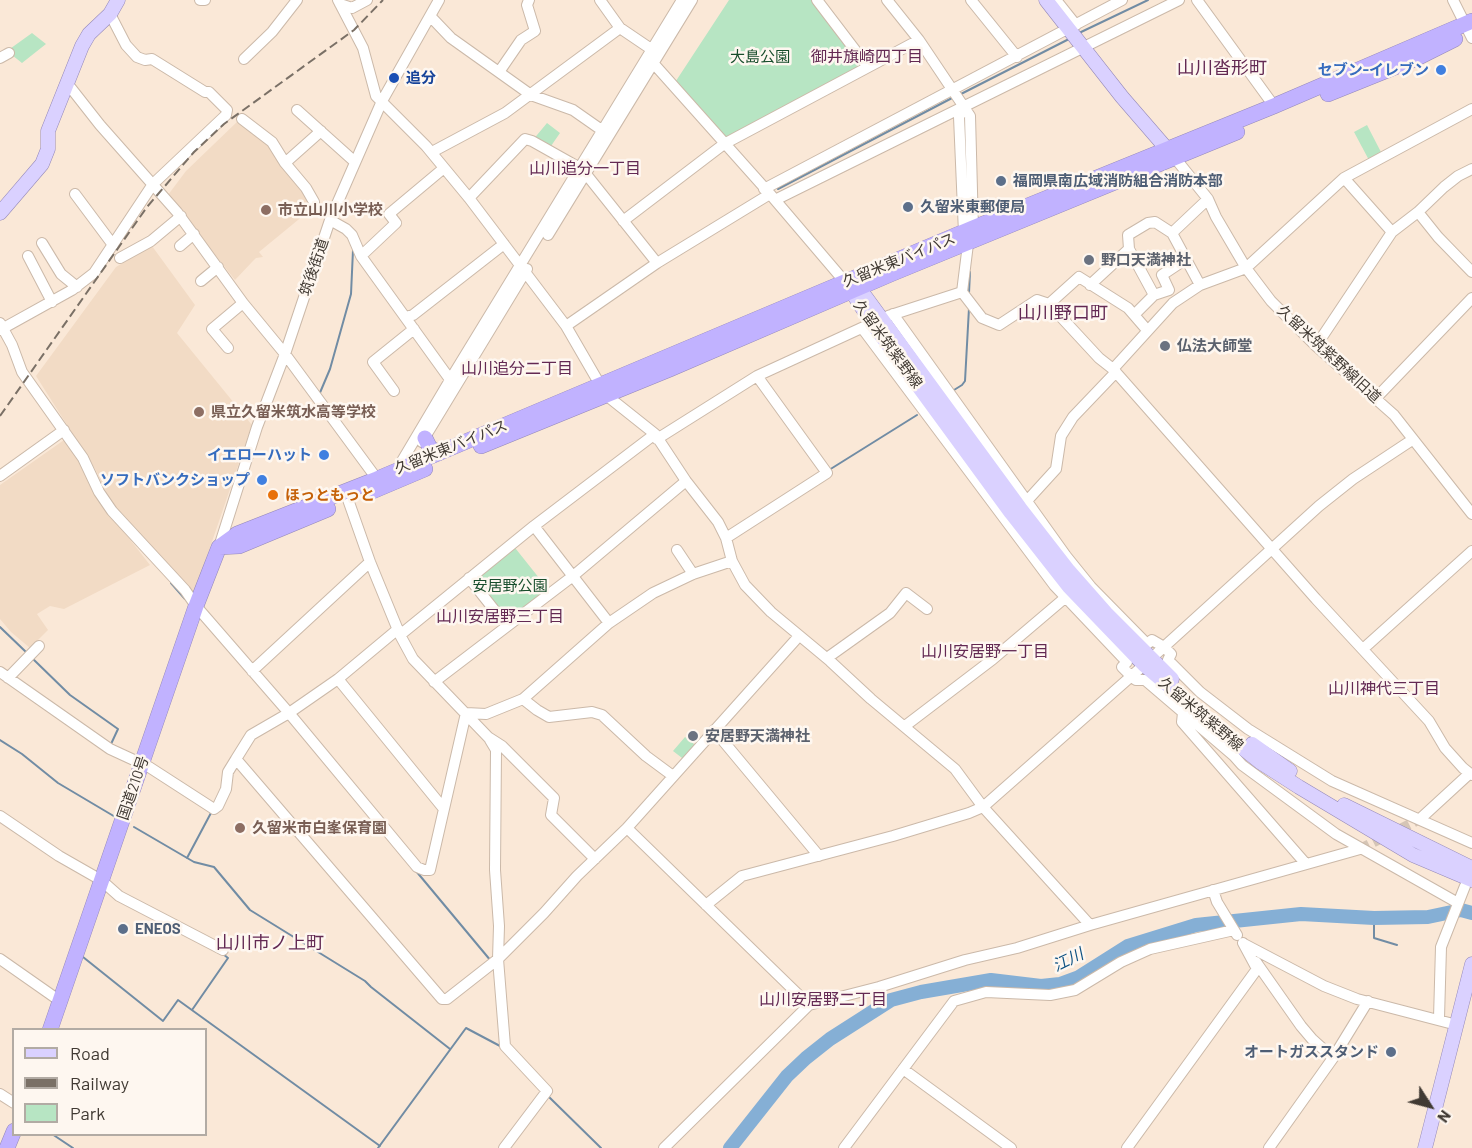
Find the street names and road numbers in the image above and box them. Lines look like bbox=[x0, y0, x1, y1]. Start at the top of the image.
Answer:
street label: 久留米東バイパス bbox=[840, 229, 958, 291]
street label: 筑後街道 bbox=[296, 236, 332, 298]
street label: 久留米筑紫野線 bbox=[850, 296, 926, 392]
street label: 久留米筑紫野線旧道 bbox=[1273, 301, 1385, 407]
street label: 久留米東バイパス bbox=[392, 416, 510, 478]
street label: 久留米筑紫野線 bbox=[1155, 673, 1247, 755]
street label: 国道210号 bbox=[114, 754, 152, 822]

